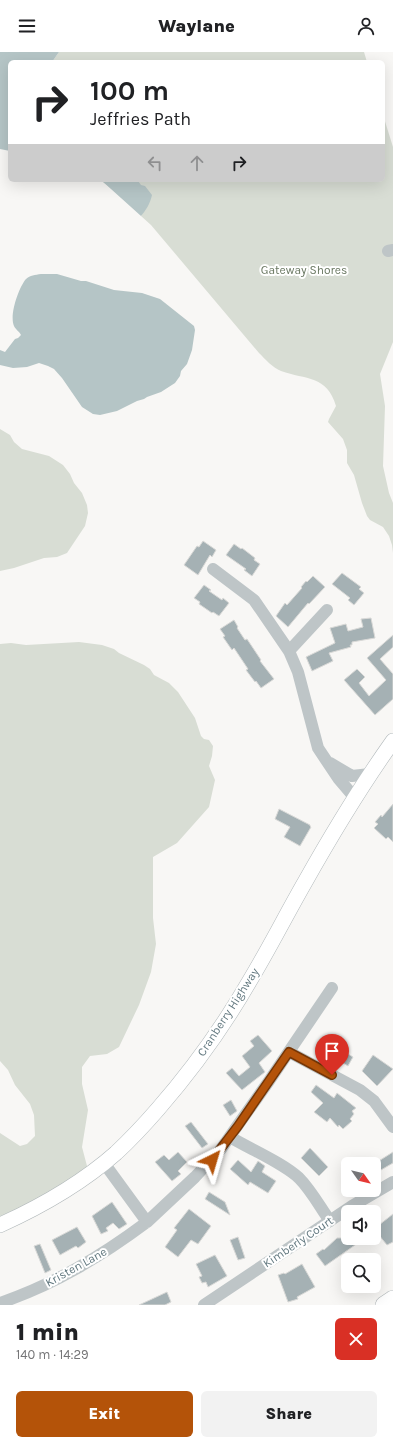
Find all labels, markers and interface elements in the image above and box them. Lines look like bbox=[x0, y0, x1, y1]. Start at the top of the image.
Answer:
icon: menu bbox=[16, 15, 38, 37]
text: Waylane bbox=[158, 15, 235, 37]
icon: person bbox=[355, 15, 377, 37]
text: 100 m bbox=[90, 74, 169, 107]
icon: right bbox=[24, 76, 76, 128]
text: Jeffries Path bbox=[90, 108, 191, 130]
icon: left bbox=[144, 152, 166, 174]
icon: ahead bbox=[186, 152, 208, 174]
icon: right bbox=[228, 152, 250, 174]
park label: Gateway Shores bbox=[261, 263, 347, 277]
street label: Cranberry Highway bbox=[194, 965, 262, 1059]
pin bbox=[315, 1034, 349, 1075]
icon: arrive bbox=[321, 1040, 343, 1062]
position arrow bbox=[191, 1139, 233, 1181]
north arrow bbox=[341, 1157, 381, 1197]
map controls bbox=[341, 1157, 381, 1293]
button: sound bbox=[341, 1205, 381, 1245]
street label: Kimberly Court bbox=[260, 1213, 336, 1271]
street label: Kristen Lane bbox=[43, 1244, 109, 1290]
button: search bbox=[341, 1253, 381, 1293]
text: 1 min bbox=[16, 1318, 79, 1346]
button: close bbox=[335, 1318, 377, 1360]
text: 140 m · 14:29 bbox=[16, 1347, 89, 1362]
button: Exit bbox=[16, 1391, 193, 1437]
button: Share bbox=[201, 1391, 377, 1437]

